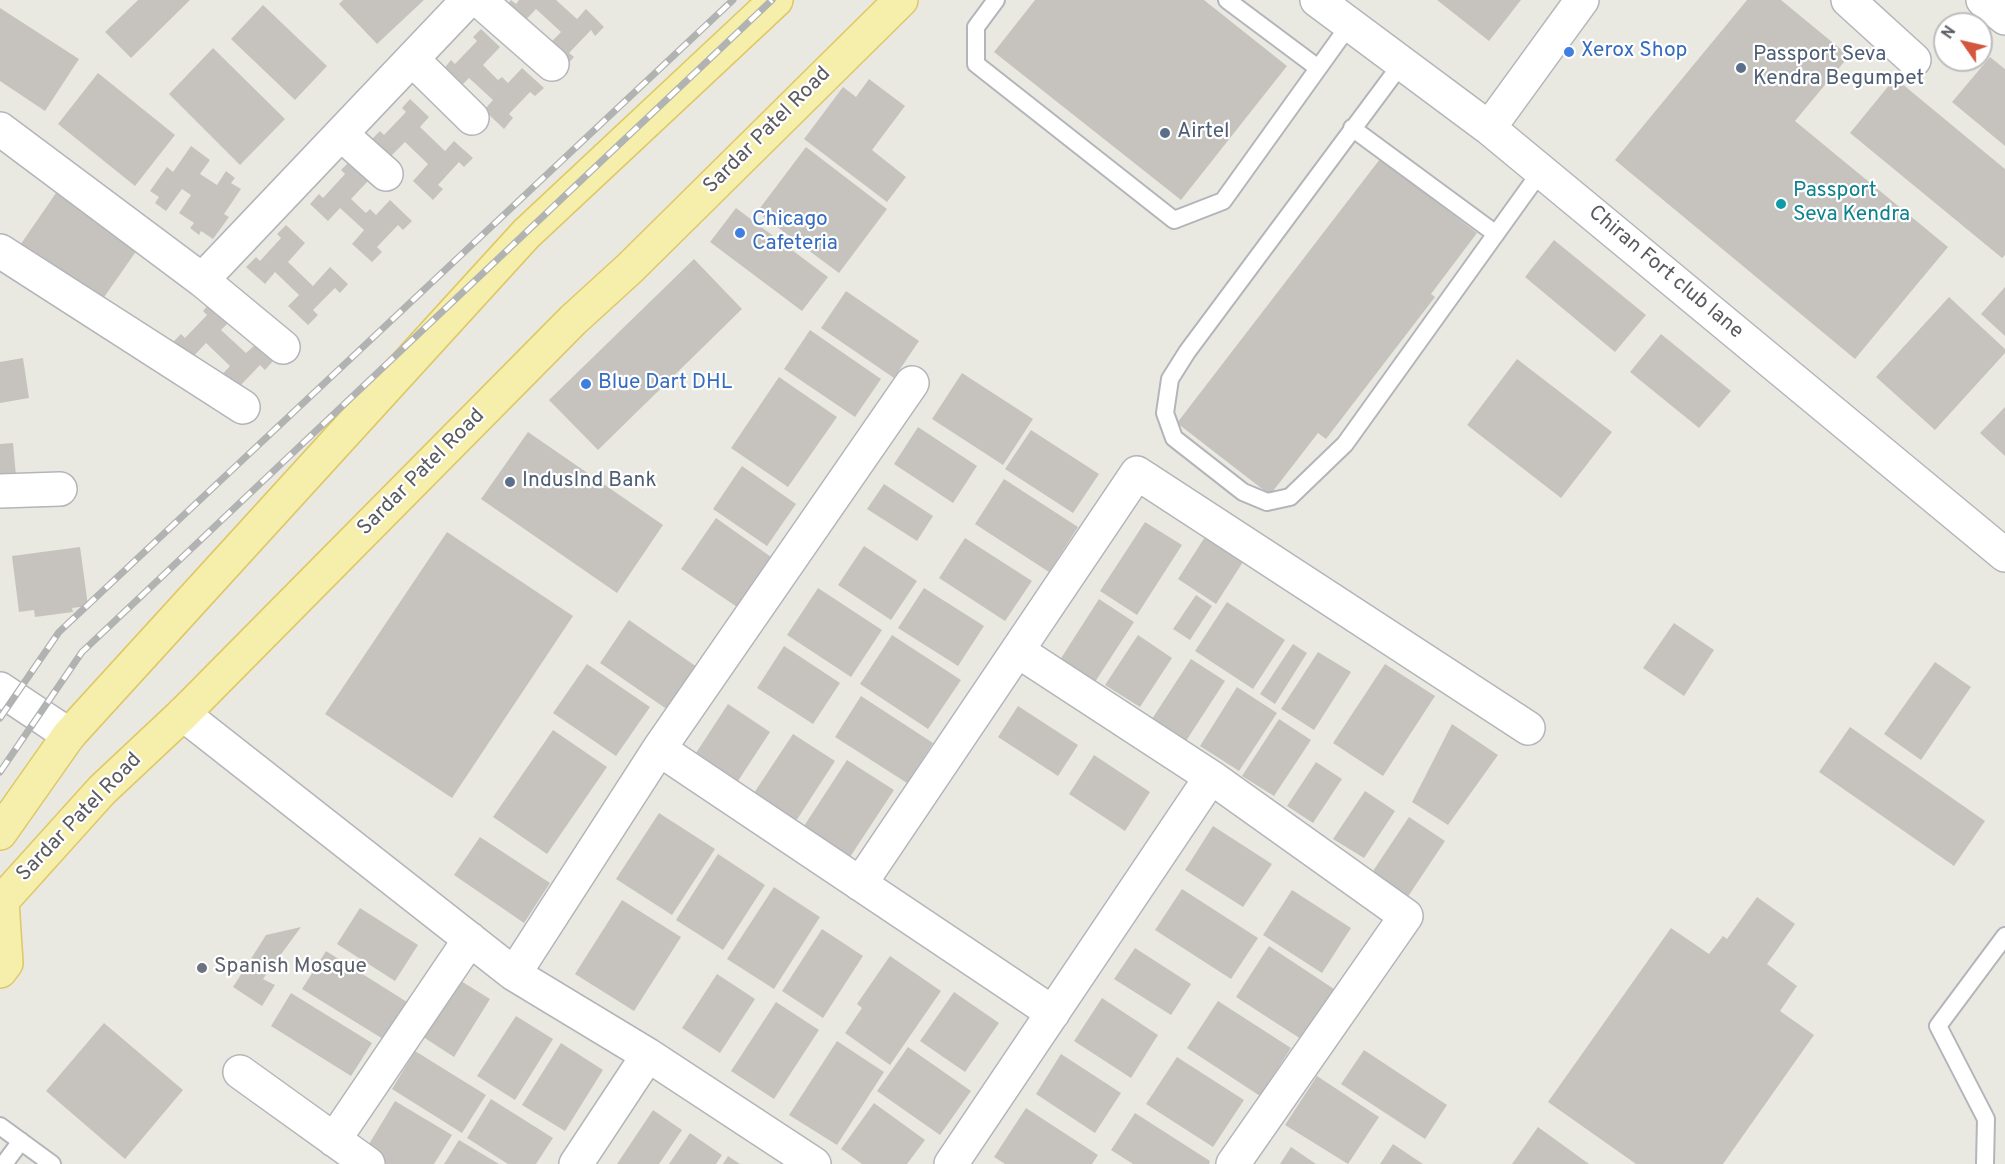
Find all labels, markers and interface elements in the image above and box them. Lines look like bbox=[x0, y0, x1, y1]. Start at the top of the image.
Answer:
north arrow bbox=[1933, 12, 1993, 72]
text: N bbox=[1938, 23, 1961, 43]
place label: Xerox Shop bbox=[1581, 39, 1687, 65]
place label: Passport Seva Kendra Begumpet bbox=[1753, 43, 1924, 93]
marker: Xerox Shop bbox=[1562, 45, 1576, 59]
marker: Passport Seva Kendra Begumpet bbox=[1734, 61, 1748, 75]
street label: Sardar Patel Road bbox=[699, 62, 837, 200]
place label: Airtel bbox=[1177, 120, 1230, 146]
marker: Airtel bbox=[1158, 126, 1172, 140]
place label: Passport Seva Kendra bbox=[1793, 179, 1910, 229]
marker: Passport Seva Kendra bbox=[1774, 197, 1788, 211]
street label: Chiran Fort club lane bbox=[1582, 201, 1748, 345]
place label: Chicago Cafeteria bbox=[752, 208, 838, 258]
marker: Chicago Cafeteria bbox=[733, 226, 747, 240]
place label: Blue Dart DHL bbox=[598, 371, 732, 397]
marker: Blue Dart DHL bbox=[579, 377, 593, 391]
street label: Sardar Patel Road bbox=[353, 404, 491, 542]
place label: IndusInd Bank bbox=[522, 469, 657, 495]
marker: IndusInd Bank bbox=[503, 475, 517, 489]
street label: Sardar Patel Road bbox=[12, 748, 148, 888]
place label: Spanish Mosque bbox=[214, 955, 367, 981]
marker: Spanish Mosque bbox=[195, 961, 209, 975]

